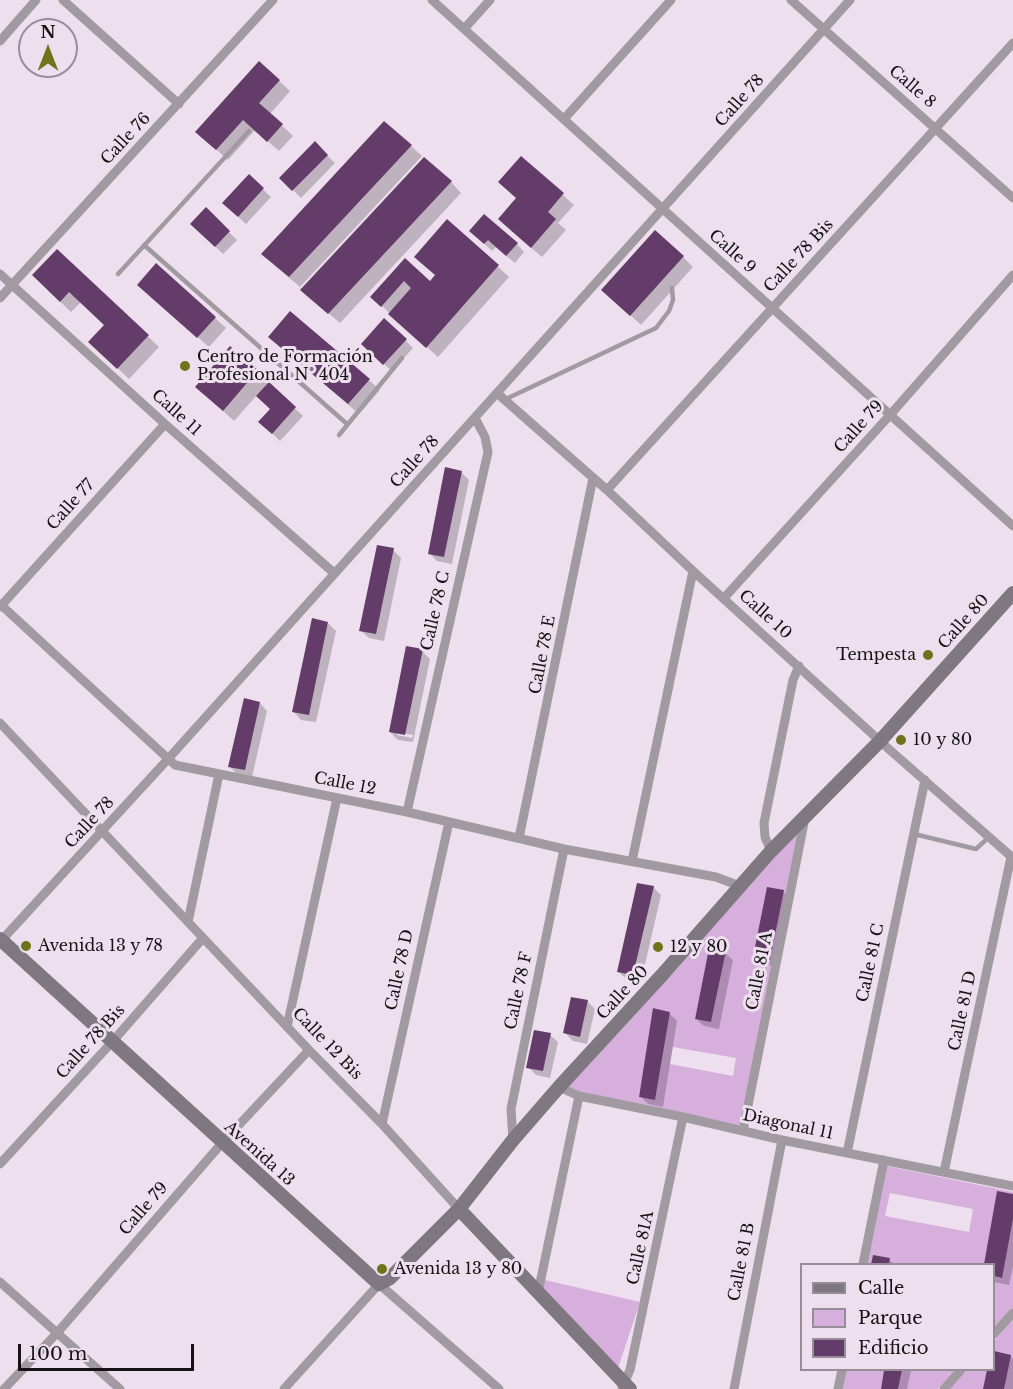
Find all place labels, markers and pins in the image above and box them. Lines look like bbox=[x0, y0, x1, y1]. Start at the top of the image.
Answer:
place label: Centro de Formación Profesional N° 404 bbox=[197, 347, 373, 385]
marker: Centro de Formación Profesional N° 404 bbox=[178, 359, 192, 373]
place label: Tempesta bbox=[836, 645, 916, 665]
marker: Tempesta bbox=[921, 648, 935, 662]
place label: 10 y 80 bbox=[913, 730, 972, 750]
marker: 10 y 80 bbox=[894, 733, 908, 747]
place label: Avenida 13 y 78 bbox=[38, 936, 163, 956]
place label: 12 y 80 bbox=[670, 937, 728, 957]
marker: Avenida 13 y 78 bbox=[19, 939, 33, 953]
marker: 12 y 80 bbox=[651, 940, 665, 954]
place label: Avenida 13 y 80 bbox=[394, 1259, 522, 1279]
marker: Avenida 13 y 80 bbox=[375, 1262, 389, 1276]

